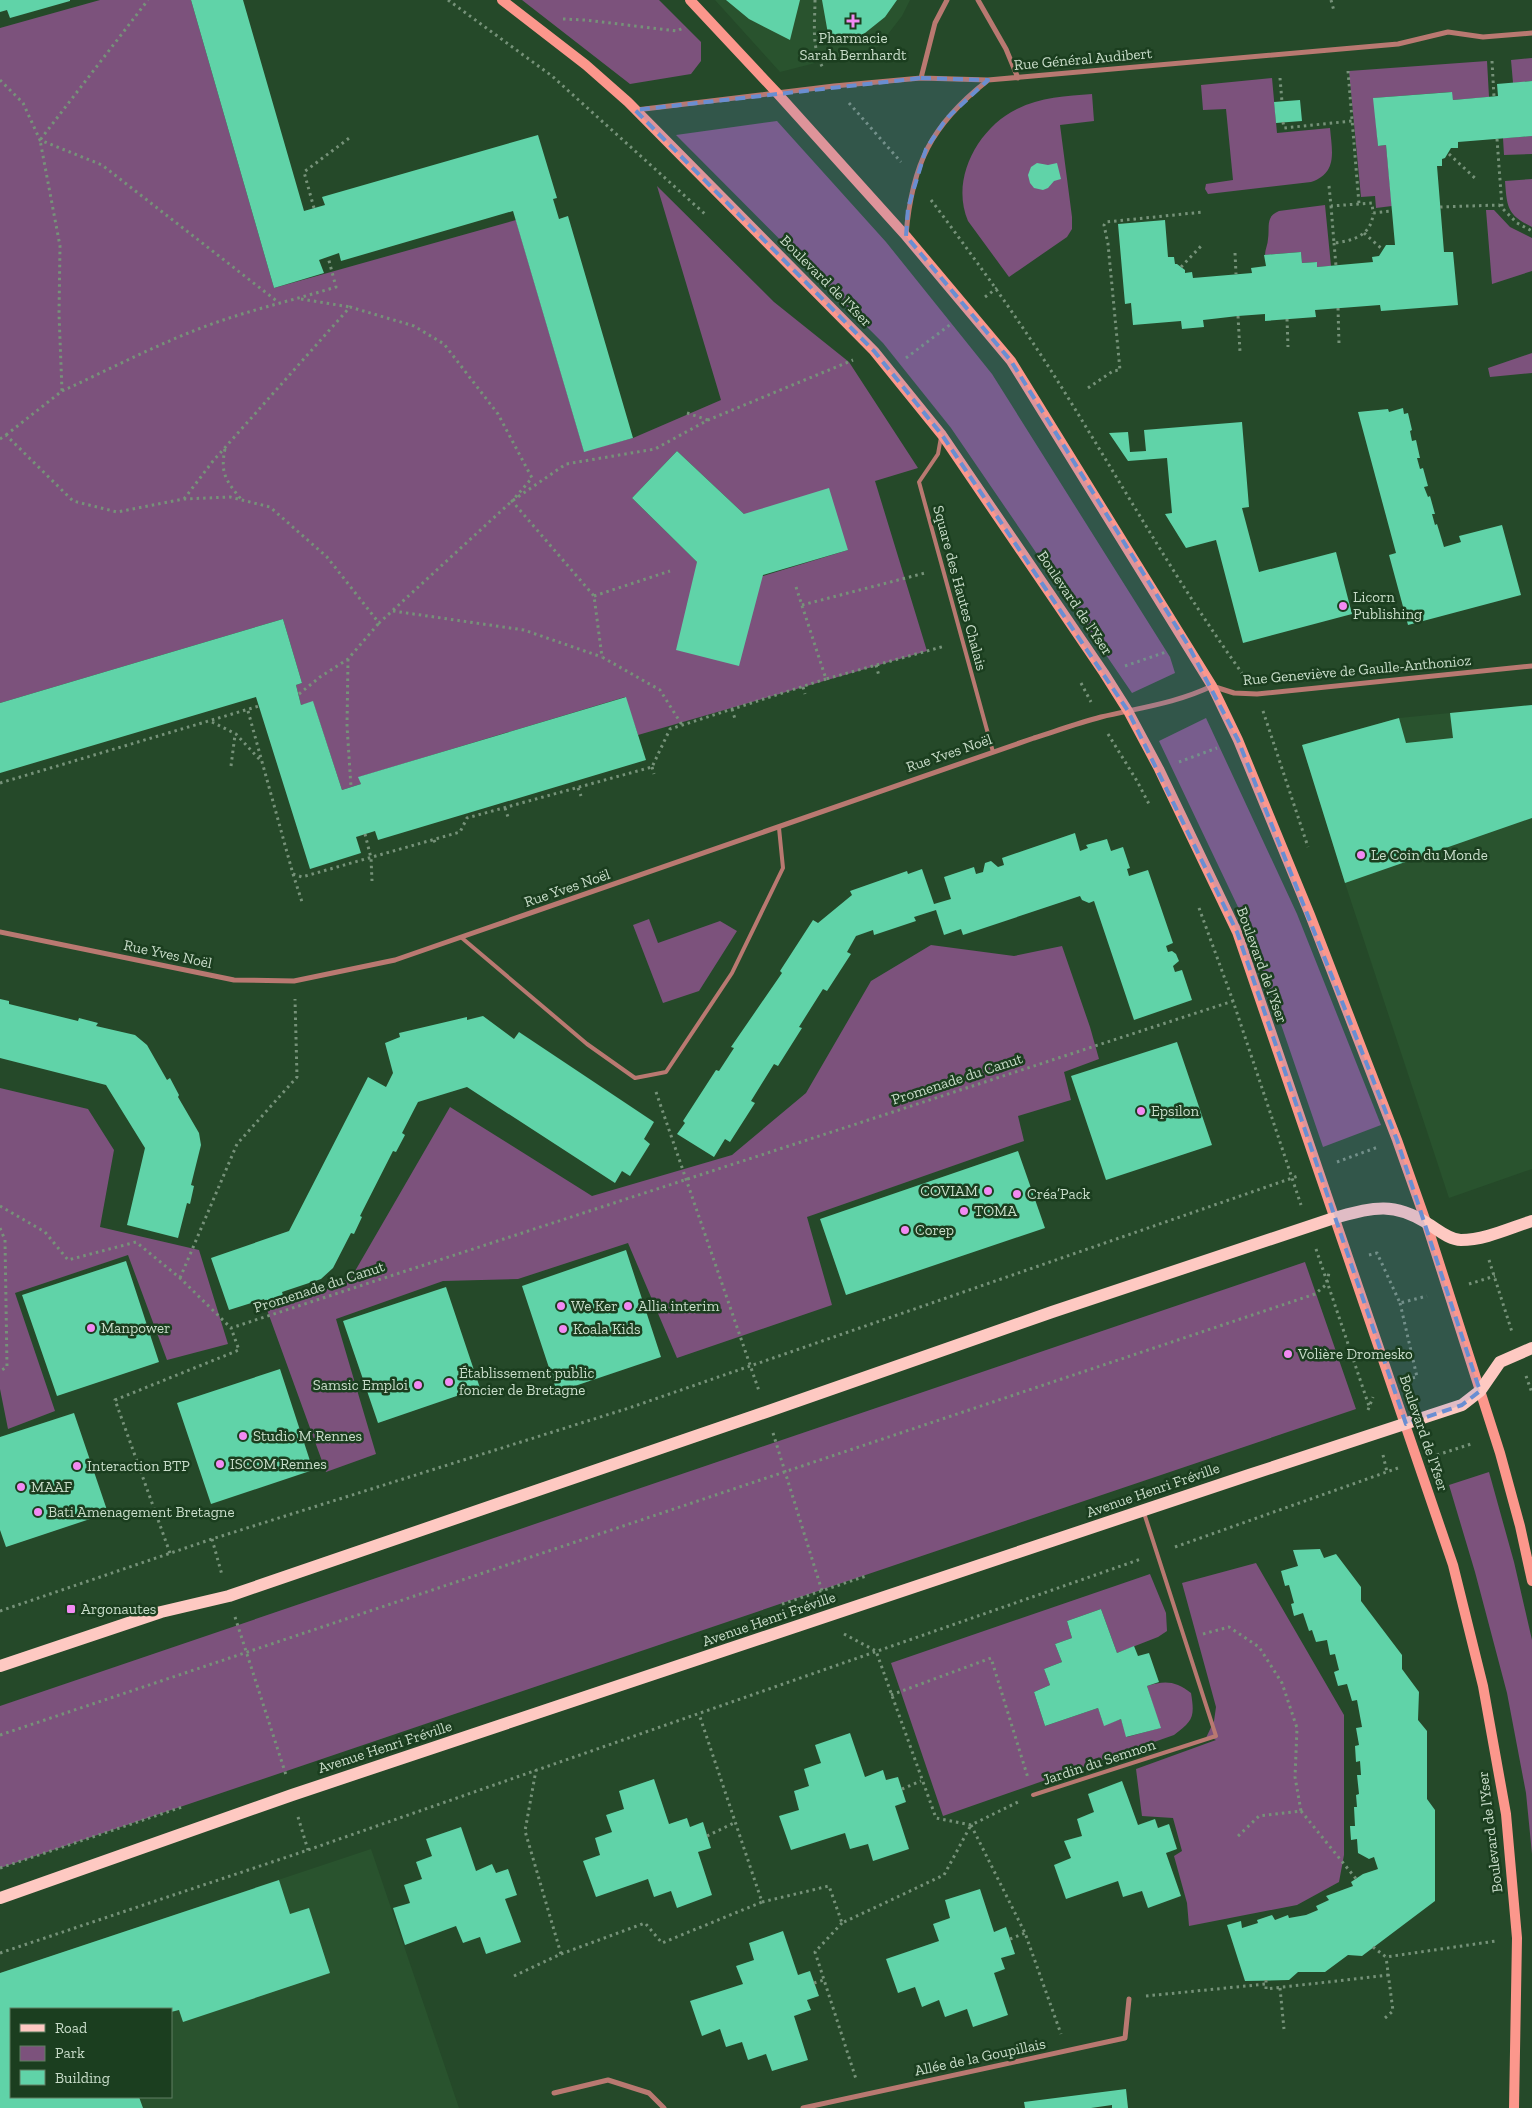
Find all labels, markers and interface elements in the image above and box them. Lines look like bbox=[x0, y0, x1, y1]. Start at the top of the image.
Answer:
marker: Pharmacie Sarah Bernhardt bbox=[847, 15, 859, 27]
place label: Pharmacie Sarah Bernhardt bbox=[799, 29, 907, 64]
street label: Rue Général Audibert bbox=[1013, 44, 1153, 74]
street label: Boulevard de l'Yser bbox=[776, 231, 876, 331]
street label: Square des Hautes Chalais bbox=[929, 503, 991, 673]
street label: Boulevard de l'Yser bbox=[1033, 547, 1117, 659]
place label: Licorn Publishing bbox=[1353, 588, 1422, 623]
marker: Licorn Publishing bbox=[1337, 600, 1349, 612]
street label: Rue Geneviève de Gaulle-Anthonioz bbox=[1242, 651, 1472, 689]
street label: Rue Yves Noël bbox=[904, 730, 994, 776]
place label: Le Coin du Monde bbox=[1371, 846, 1488, 864]
marker: Le Coin du Monde bbox=[1355, 849, 1367, 861]
street label: Rue Yves Noël bbox=[522, 865, 612, 911]
street label: Boulevard de l'Yser bbox=[1233, 905, 1291, 1025]
street label: Rue Yves Noël bbox=[122, 936, 214, 972]
street label: Promenade du Canut bbox=[889, 1049, 1025, 1109]
place label: Epsilon bbox=[1151, 1102, 1200, 1120]
marker: Epsilon bbox=[1135, 1105, 1147, 1117]
place label: COVIAM bbox=[920, 1182, 978, 1200]
marker: COVIAM bbox=[982, 1185, 994, 1197]
place label: Créa’Pack bbox=[1027, 1185, 1091, 1203]
marker: Créa’Pack bbox=[1011, 1188, 1023, 1200]
place label: TOMA bbox=[974, 1202, 1017, 1220]
marker: TOMA bbox=[958, 1205, 970, 1217]
place label: Corep bbox=[915, 1221, 954, 1239]
marker: Corep bbox=[899, 1224, 911, 1236]
street label: Promenade du Canut bbox=[251, 1257, 387, 1317]
place label: We Ker bbox=[571, 1297, 617, 1315]
place label: Allia interim bbox=[638, 1297, 719, 1315]
marker: We Ker bbox=[555, 1300, 567, 1312]
marker: Allia interim bbox=[622, 1300, 634, 1312]
place label: Manpower bbox=[101, 1319, 170, 1337]
place label: Koala Kids bbox=[573, 1320, 641, 1338]
marker: Manpower bbox=[85, 1322, 97, 1334]
marker: Koala Kids bbox=[557, 1323, 569, 1335]
place label: Volière Dromesko bbox=[1297, 1345, 1413, 1363]
marker: Volière Dromesko bbox=[1282, 1348, 1294, 1360]
place label: Établissement public foncier de Bretagne bbox=[459, 1364, 594, 1399]
street label: Boulevard de l'Yser bbox=[1396, 1372, 1452, 1494]
place label: Samsic Emploi bbox=[313, 1376, 408, 1394]
marker: Établissement public foncier de Bretagne bbox=[443, 1376, 455, 1388]
marker: Samsic Emploi bbox=[412, 1379, 424, 1391]
place label: Studio M Rennes bbox=[253, 1427, 362, 1445]
marker: Studio M Rennes bbox=[237, 1430, 249, 1442]
place label: ISCOM Rennes bbox=[230, 1455, 327, 1473]
place label: Interaction BTP bbox=[87, 1457, 190, 1475]
marker: ISCOM Rennes bbox=[214, 1458, 226, 1470]
street label: Avenue Henri Fréville bbox=[1084, 1459, 1222, 1521]
marker: Interaction BTP bbox=[71, 1460, 83, 1472]
place label: MAAF bbox=[31, 1478, 73, 1496]
marker: MAAF bbox=[15, 1481, 27, 1493]
place label: Bati Amenagement Bretagne bbox=[48, 1503, 235, 1521]
marker: Bati Amenagement Bretagne bbox=[32, 1506, 44, 1518]
street label: Avenue Henri Fréville bbox=[700, 1588, 838, 1650]
place label: Argonautes bbox=[81, 1600, 156, 1618]
marker: Argonautes bbox=[65, 1603, 77, 1615]
street label: Avenue Henri Fréville bbox=[316, 1717, 454, 1777]
street label: Jardin du Semnon bbox=[1040, 1735, 1158, 1789]
street label: Boulevard de l'Yser bbox=[1474, 1770, 1506, 1894]
legend bbox=[10, 2008, 172, 2098]
text: Road bbox=[55, 2019, 88, 2037]
street label: Allée de la Goupillais bbox=[913, 2034, 1047, 2080]
text: Park bbox=[55, 2044, 85, 2062]
text: Building bbox=[55, 2069, 110, 2087]

